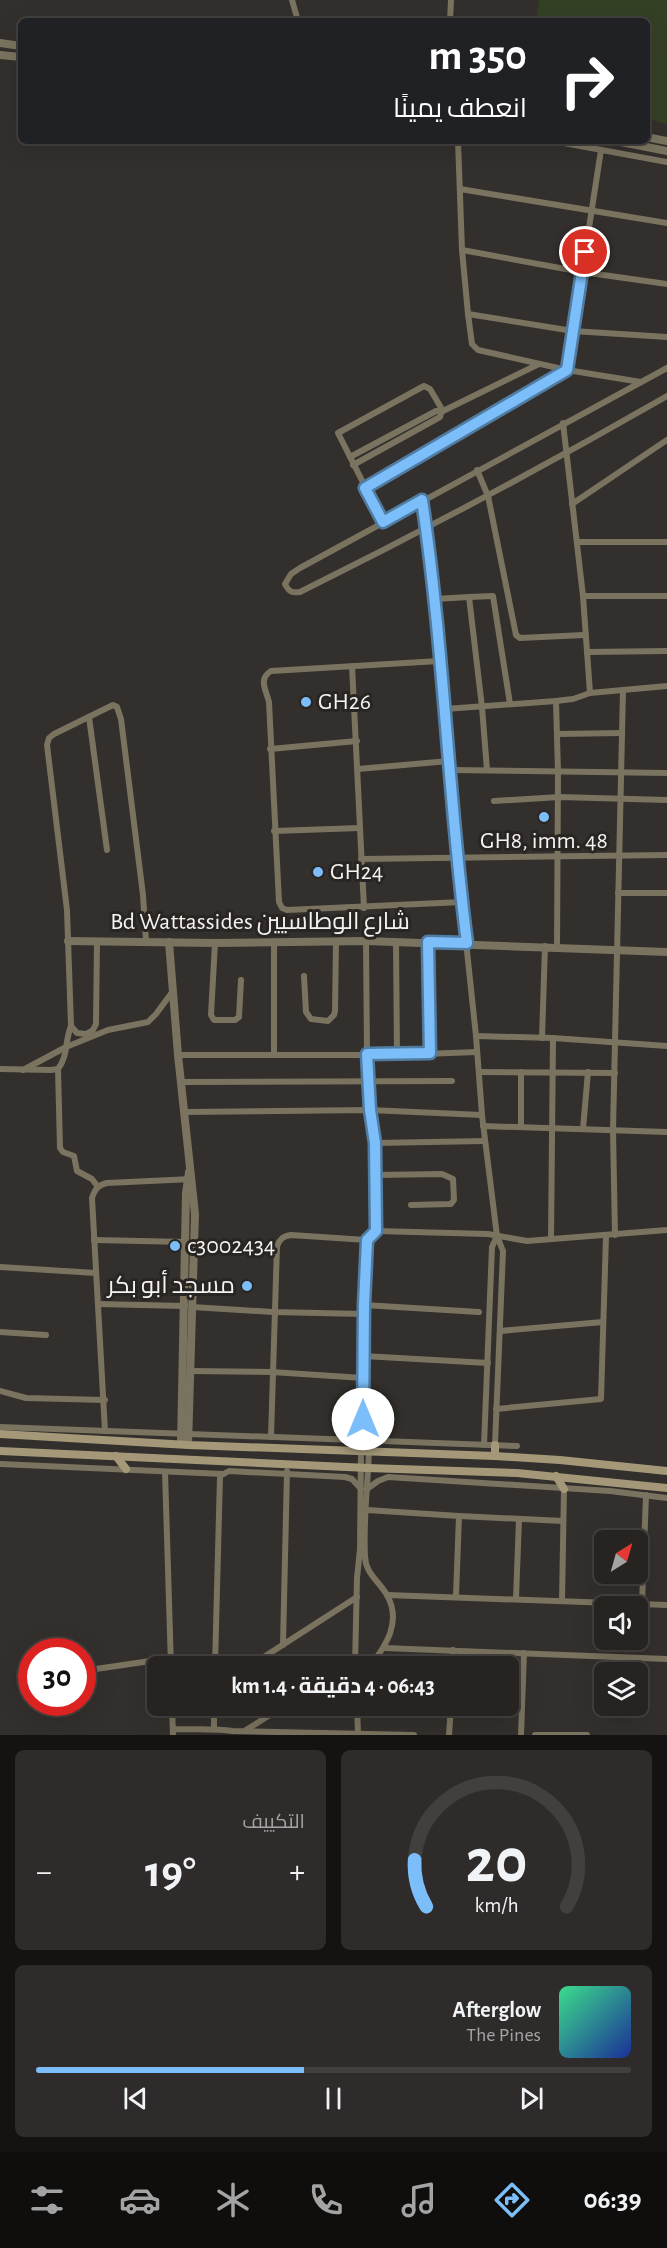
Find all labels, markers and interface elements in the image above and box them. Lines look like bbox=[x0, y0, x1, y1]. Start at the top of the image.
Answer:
text: 350 m bbox=[429, 35, 527, 77]
icon: right bbox=[548, 42, 626, 120]
text: انعطف يمينًا bbox=[393, 95, 527, 122]
pin bbox=[559, 226, 610, 277]
icon: arrive bbox=[568, 235, 601, 268]
place label: GH26 bbox=[318, 690, 371, 714]
marker: GH26 bbox=[299, 695, 313, 709]
marker: GH8, imm. 48 bbox=[537, 810, 551, 824]
place label: GH8, imm. 48 bbox=[480, 829, 608, 853]
place label: GH24 bbox=[330, 860, 383, 884]
marker: GH24 bbox=[311, 865, 325, 879]
street label: Bd Wattassides شارع الوطاسيين bbox=[110, 909, 410, 937]
place label: c3002434 bbox=[187, 1234, 275, 1258]
marker: c3002434 bbox=[168, 1239, 182, 1253]
place label: مسجد أبو بكر bbox=[106, 1269, 235, 1298]
marker: مسجد أبو بكر bbox=[240, 1279, 254, 1293]
position arrow bbox=[331, 1387, 395, 1451]
north arrow bbox=[594, 1530, 648, 1584]
map controls bbox=[594, 1530, 648, 1716]
button: sound bbox=[594, 1596, 648, 1650]
speed limit sign: 30 bbox=[18, 1638, 96, 1716]
button: layers bbox=[594, 1662, 648, 1716]
text: 06:43 · 4 دقيقة · 1.4 km bbox=[231, 1675, 435, 1697]
text: التكييف bbox=[242, 1812, 305, 1832]
text: 20 bbox=[466, 1831, 527, 1893]
text: 19° bbox=[145, 1850, 196, 1895]
text: − bbox=[36, 1856, 52, 1889]
text: + bbox=[289, 1856, 305, 1889]
text: km/h bbox=[474, 1895, 519, 1916]
text: Afterglow bbox=[453, 1999, 541, 2021]
text: The Pines bbox=[466, 2025, 541, 2045]
icon: previous bbox=[119, 2082, 152, 2115]
icon: pause bbox=[317, 2082, 350, 2115]
icon: next bbox=[515, 2082, 548, 2115]
icon: filters bbox=[26, 2179, 68, 2221]
icon: car bbox=[119, 2179, 161, 2221]
icon: climate bbox=[212, 2179, 254, 2221]
icon: phone bbox=[305, 2179, 347, 2221]
icon: music bbox=[398, 2179, 440, 2221]
icon: directions bbox=[491, 2179, 533, 2221]
text: 06:39 bbox=[584, 2186, 642, 2213]

